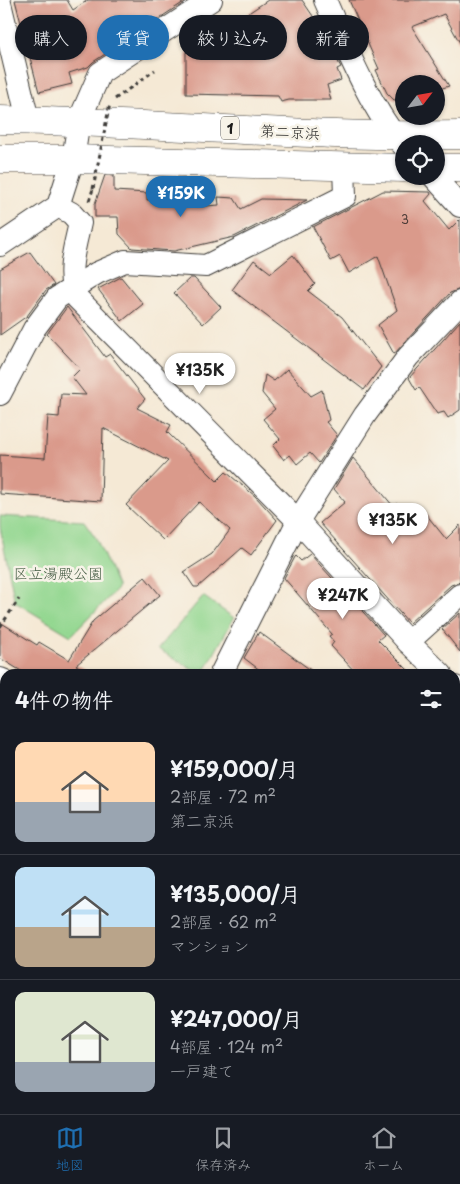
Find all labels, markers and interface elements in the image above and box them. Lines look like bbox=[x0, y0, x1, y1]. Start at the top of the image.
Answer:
chip: 購入 bbox=[15, 15, 87, 60]
chip: 賃貸 bbox=[97, 15, 169, 60]
chip: 絞り込み bbox=[179, 15, 287, 60]
chip: 新着 bbox=[297, 15, 369, 60]
north arrow bbox=[395, 75, 445, 125]
map controls bbox=[395, 75, 445, 185]
road number: 1 bbox=[221, 116, 239, 140]
street label: 第二京浜 bbox=[259, 118, 321, 144]
button: locate bbox=[395, 135, 445, 185]
pin: ¥159K bbox=[146, 176, 216, 218]
text: ¥159K bbox=[157, 180, 205, 204]
house number: 3 bbox=[401, 210, 409, 228]
pin: ¥135K bbox=[165, 352, 235, 395]
text: ¥135K bbox=[175, 357, 225, 381]
pin: ¥135K bbox=[358, 502, 428, 545]
text: ¥135K bbox=[368, 507, 418, 531]
park label: 区立湯殿公園 bbox=[13, 561, 103, 584]
pin: ¥247K bbox=[308, 578, 378, 620]
text: ¥247K bbox=[318, 582, 368, 606]
text: 4件の物件 bbox=[15, 683, 113, 715]
icon: filters bbox=[417, 685, 445, 713]
text: ¥159,000/月 bbox=[170, 752, 298, 784]
icon: home bbox=[55, 762, 115, 822]
text: 2部屋 · 72 m² bbox=[170, 784, 276, 808]
text: 第二京浜 bbox=[170, 808, 234, 832]
text: ¥135,000/月 bbox=[170, 877, 301, 909]
icon: home bbox=[55, 887, 115, 947]
text: 2部屋 · 62 m² bbox=[170, 909, 277, 933]
text: マンション bbox=[170, 933, 249, 957]
text: ¥247,000/月 bbox=[170, 1002, 303, 1034]
icon: home bbox=[55, 1012, 115, 1072]
text: 4部屋 · 124 m² bbox=[170, 1034, 283, 1058]
text: 一戸建て bbox=[170, 1058, 234, 1082]
tab: 地図 bbox=[56, 1124, 84, 1175]
tab: 保存済み bbox=[195, 1124, 251, 1175]
tab: ホーム bbox=[363, 1124, 404, 1175]

